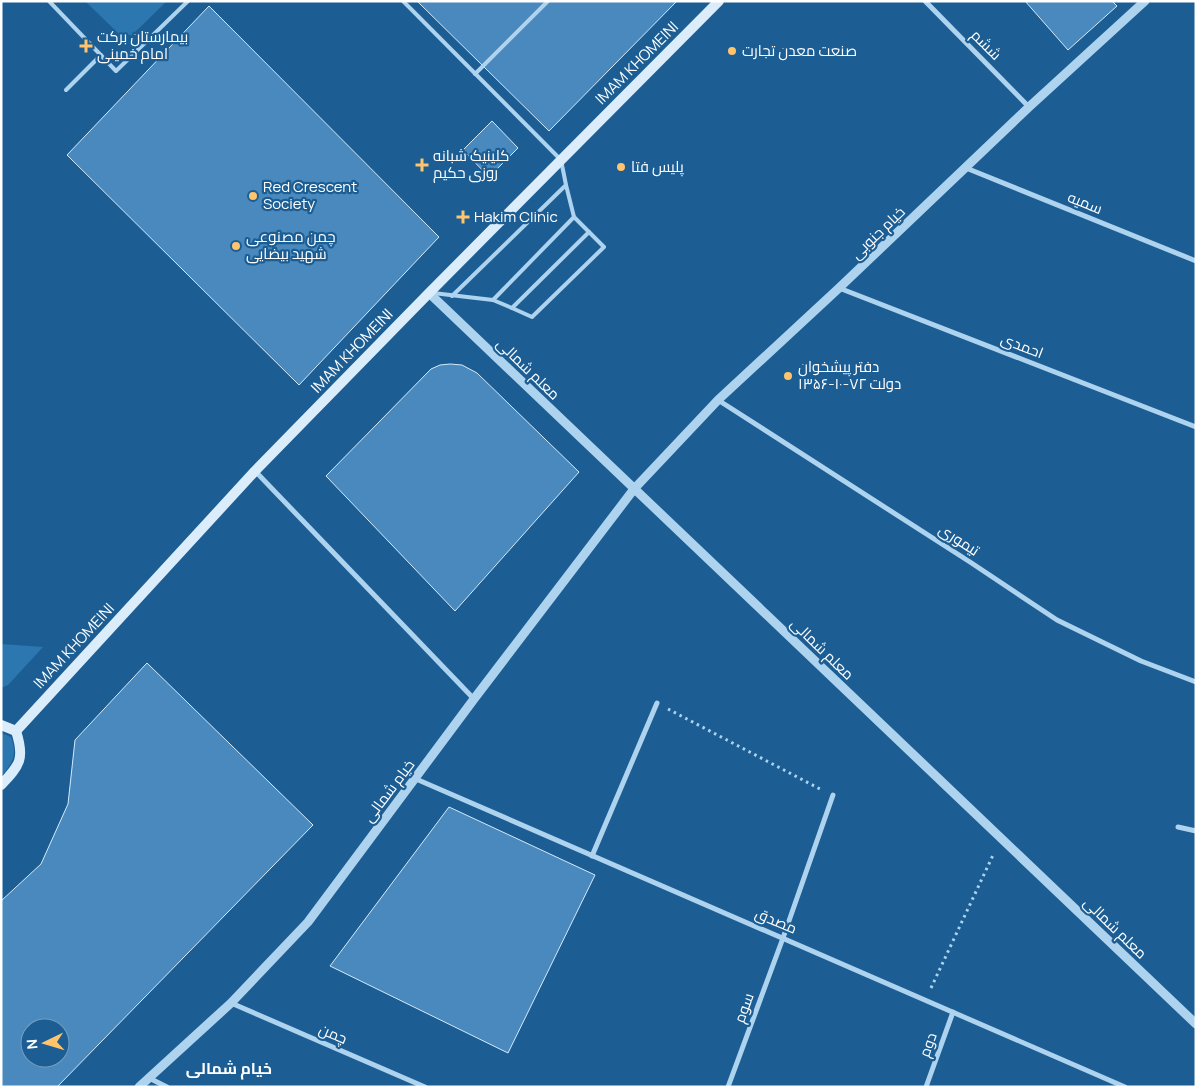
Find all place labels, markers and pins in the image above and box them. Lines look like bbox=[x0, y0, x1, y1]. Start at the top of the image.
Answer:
place label: بیمارستان برکت امام خمینی bbox=[97, 26, 188, 64]
marker: بیمارستان برکت امام خمینی bbox=[79, 39, 93, 53]
place label: صنعت معدن تجارت bbox=[742, 40, 857, 61]
marker: صنعت معدن تجارت bbox=[726, 45, 738, 57]
place label: کلینیک شبانه روزی حکیم bbox=[433, 145, 509, 183]
place label: پلیس فتا bbox=[631, 156, 684, 177]
marker: کلینیک شبانه روزی حکیم bbox=[415, 158, 429, 172]
marker: پلیس فتا bbox=[615, 161, 627, 173]
place label: Red Crescent Society bbox=[263, 176, 357, 214]
marker: Red Crescent Society bbox=[247, 190, 259, 202]
place label: Hakim Clinic bbox=[474, 206, 558, 227]
marker: Hakim Clinic bbox=[456, 210, 470, 224]
place label: چمن مصنوعی شهید بیضایی bbox=[246, 226, 336, 264]
marker: چمن مصنوعی شهید بیضایی bbox=[230, 240, 242, 252]
place label: دفتر پیشخوان دولت ۷۲-۱۰-۱۳۵۶ bbox=[798, 356, 901, 394]
marker: دفتر پیشخوان دولت ۷۲-۱۰-۱۳۵۶ bbox=[782, 370, 794, 382]

